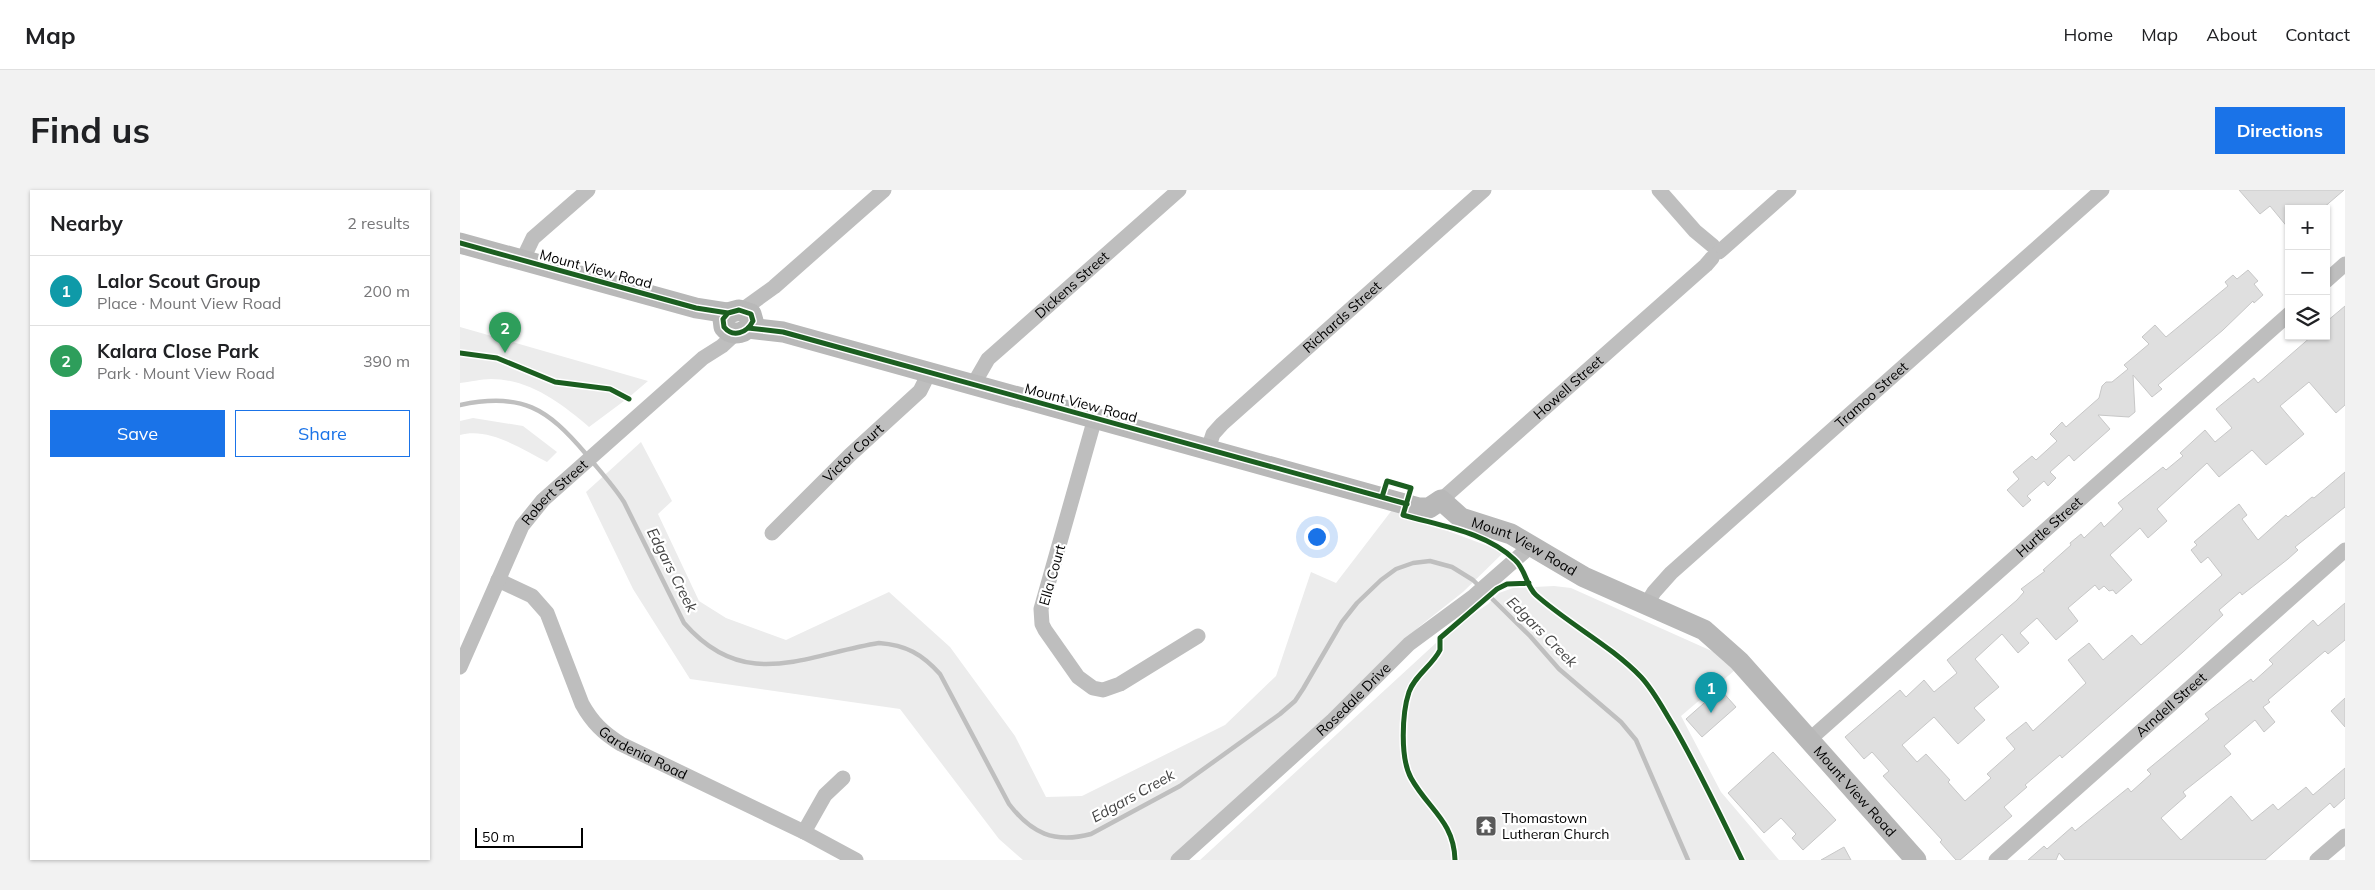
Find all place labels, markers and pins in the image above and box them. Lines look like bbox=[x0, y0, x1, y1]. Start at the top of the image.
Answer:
pin: 2 bbox=[489, 312, 521, 353]
pin: 1 bbox=[1695, 672, 1727, 713]
place label: Thomastown Lutheran Church bbox=[1502, 809, 1610, 843]
temple icon: Thomastown Lutheran Church bbox=[1474, 814, 1498, 838]

